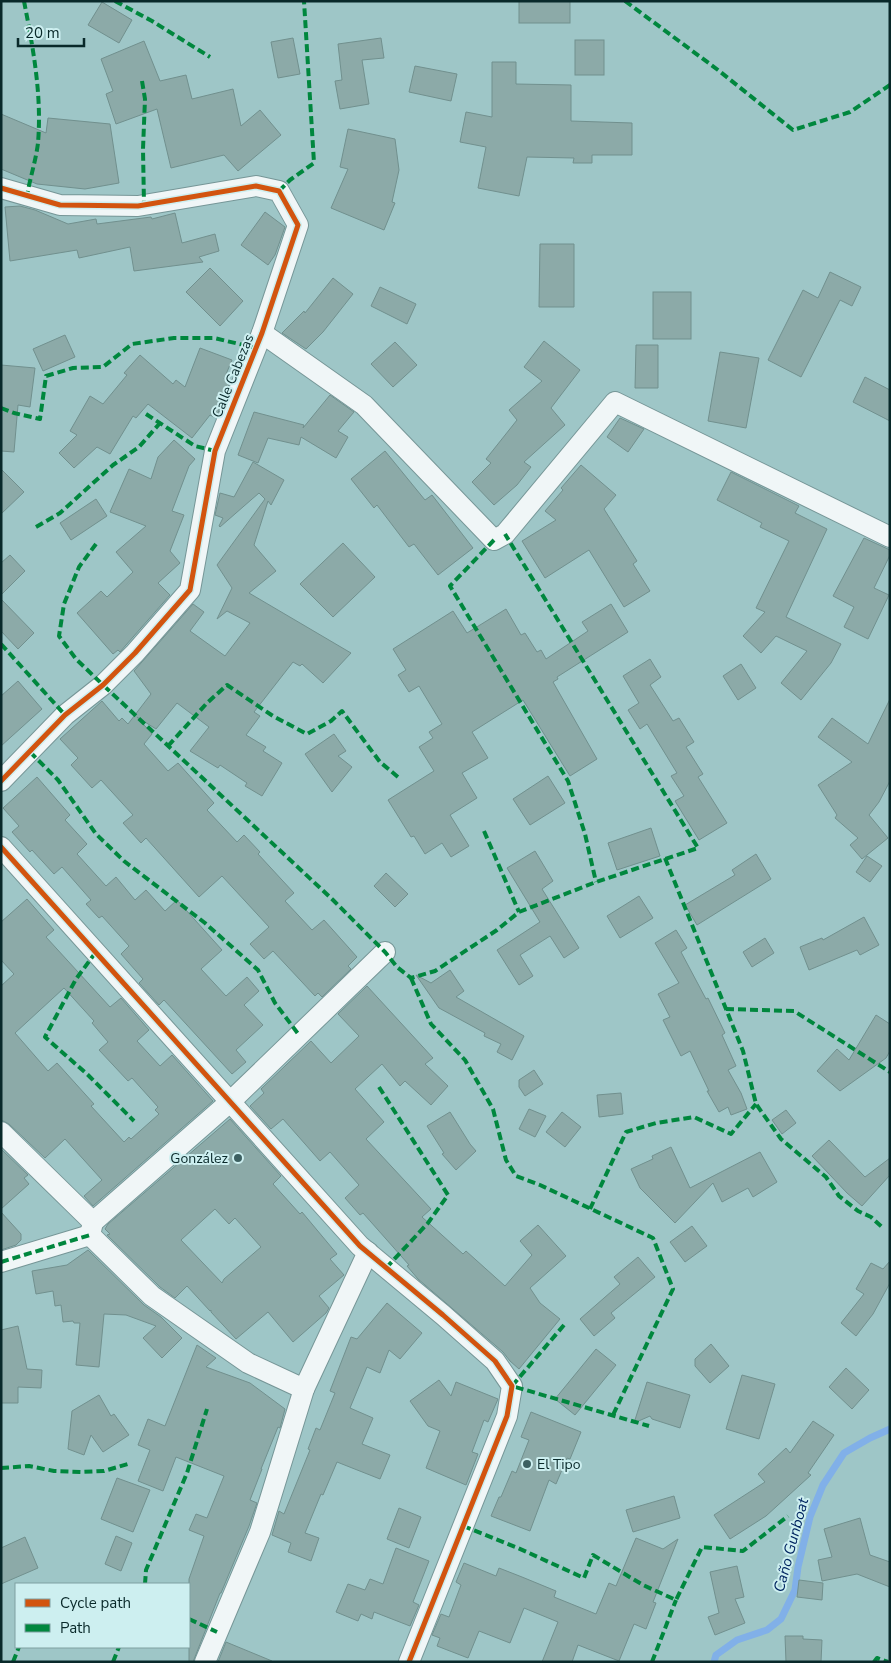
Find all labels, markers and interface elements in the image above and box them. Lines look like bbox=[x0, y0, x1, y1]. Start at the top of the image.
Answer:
scale bar bbox=[18, 15, 84, 47]
text: 20 m bbox=[25, 23, 60, 43]
street label: Calle Cabezas bbox=[208, 331, 259, 421]
place label: González bbox=[170, 1149, 229, 1168]
marker: González bbox=[232, 1152, 244, 1164]
place label: El Tipo bbox=[537, 1455, 581, 1474]
marker: El Tipo bbox=[521, 1458, 533, 1470]
water label: Caño Gunboat bbox=[769, 1495, 813, 1594]
legend bbox=[15, 1583, 190, 1648]
text: Cycle path bbox=[60, 1593, 131, 1613]
text: Path bbox=[60, 1618, 91, 1638]

